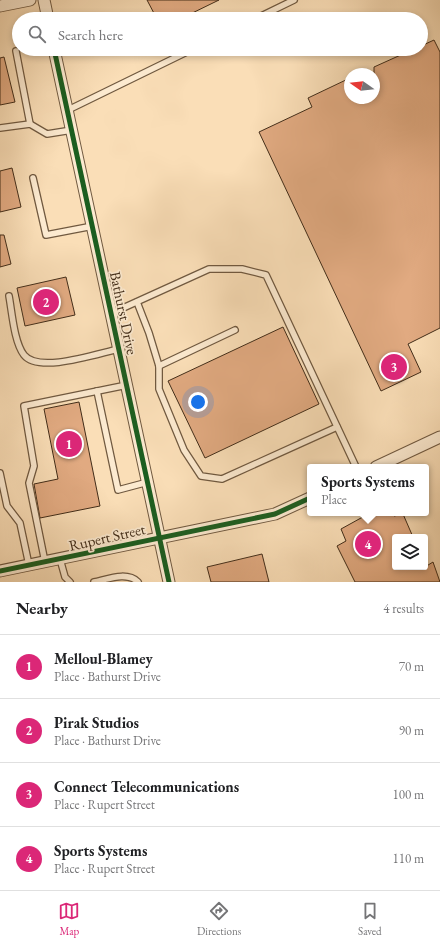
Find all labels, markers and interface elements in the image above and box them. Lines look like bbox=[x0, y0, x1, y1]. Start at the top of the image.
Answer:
search box bbox=[12, 12, 428, 56]
icon: search bbox=[26, 23, 48, 45]
text: Search here bbox=[58, 25, 123, 44]
north arrow bbox=[344, 68, 380, 104]
street label: Bathurst Drive bbox=[106, 270, 142, 357]
pin: 2 bbox=[33, 287, 59, 317]
pin: 3 bbox=[381, 352, 407, 382]
your location bbox=[188, 392, 208, 412]
pin: 1 bbox=[56, 429, 82, 459]
popup bbox=[307, 464, 429, 516]
text: Sports Systems bbox=[321, 472, 415, 491]
text: Place bbox=[321, 491, 347, 508]
street label: Rupert Street bbox=[67, 519, 147, 555]
pin: 4 bbox=[355, 529, 381, 559]
map controls bbox=[392, 534, 428, 570]
button: layers bbox=[392, 534, 428, 570]
text: Nearby bbox=[16, 597, 68, 619]
text: 4 results bbox=[383, 600, 424, 617]
text: Melloul-Blamey bbox=[54, 649, 153, 668]
text: 1 bbox=[26, 658, 32, 675]
text: 70 m bbox=[399, 658, 424, 675]
text: Place · Bathurst Drive bbox=[54, 668, 161, 685]
text: Pirak Studios bbox=[54, 713, 139, 732]
text: 2 bbox=[26, 722, 32, 739]
text: 90 m bbox=[399, 722, 424, 739]
text: Place · Bathurst Drive bbox=[54, 732, 161, 749]
text: Connect Telecommunications bbox=[54, 777, 239, 796]
text: 3 bbox=[26, 786, 32, 803]
text: 100 m bbox=[393, 786, 424, 803]
text: Place · Rupert Street bbox=[54, 796, 155, 813]
text: Sports Systems bbox=[54, 841, 147, 860]
text: 4 bbox=[26, 850, 32, 867]
text: 110 m bbox=[393, 850, 424, 867]
text: Place · Rupert Street bbox=[54, 860, 155, 877]
tab: Map bbox=[58, 900, 80, 938]
tab: Directions bbox=[197, 900, 241, 938]
tab: Saved bbox=[358, 900, 382, 938]

